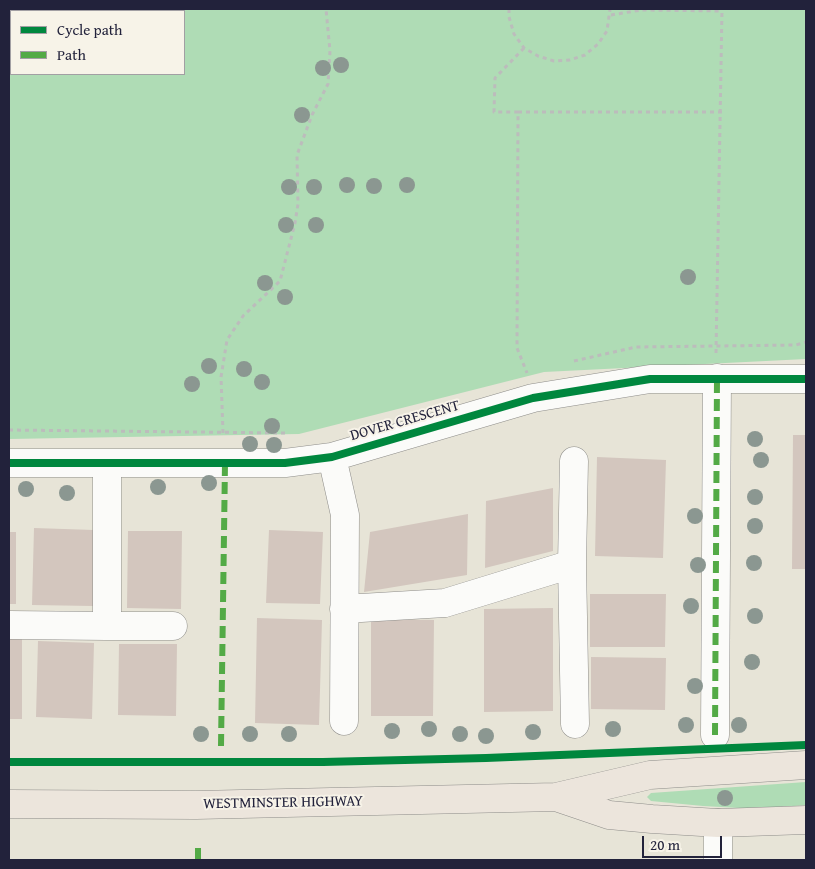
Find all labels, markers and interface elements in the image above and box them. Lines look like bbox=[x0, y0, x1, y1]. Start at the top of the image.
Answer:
legend bbox=[10, 10, 185, 75]
text: Cycle path bbox=[57, 19, 123, 40]
text: Path bbox=[57, 44, 86, 65]
street label: DOVER CRESCENT bbox=[348, 397, 462, 445]
street label: WESTMINSTER HIGHWAY bbox=[203, 793, 363, 813]
scale bar bbox=[645, 826, 725, 858]
text: 20 m bbox=[650, 834, 680, 855]

